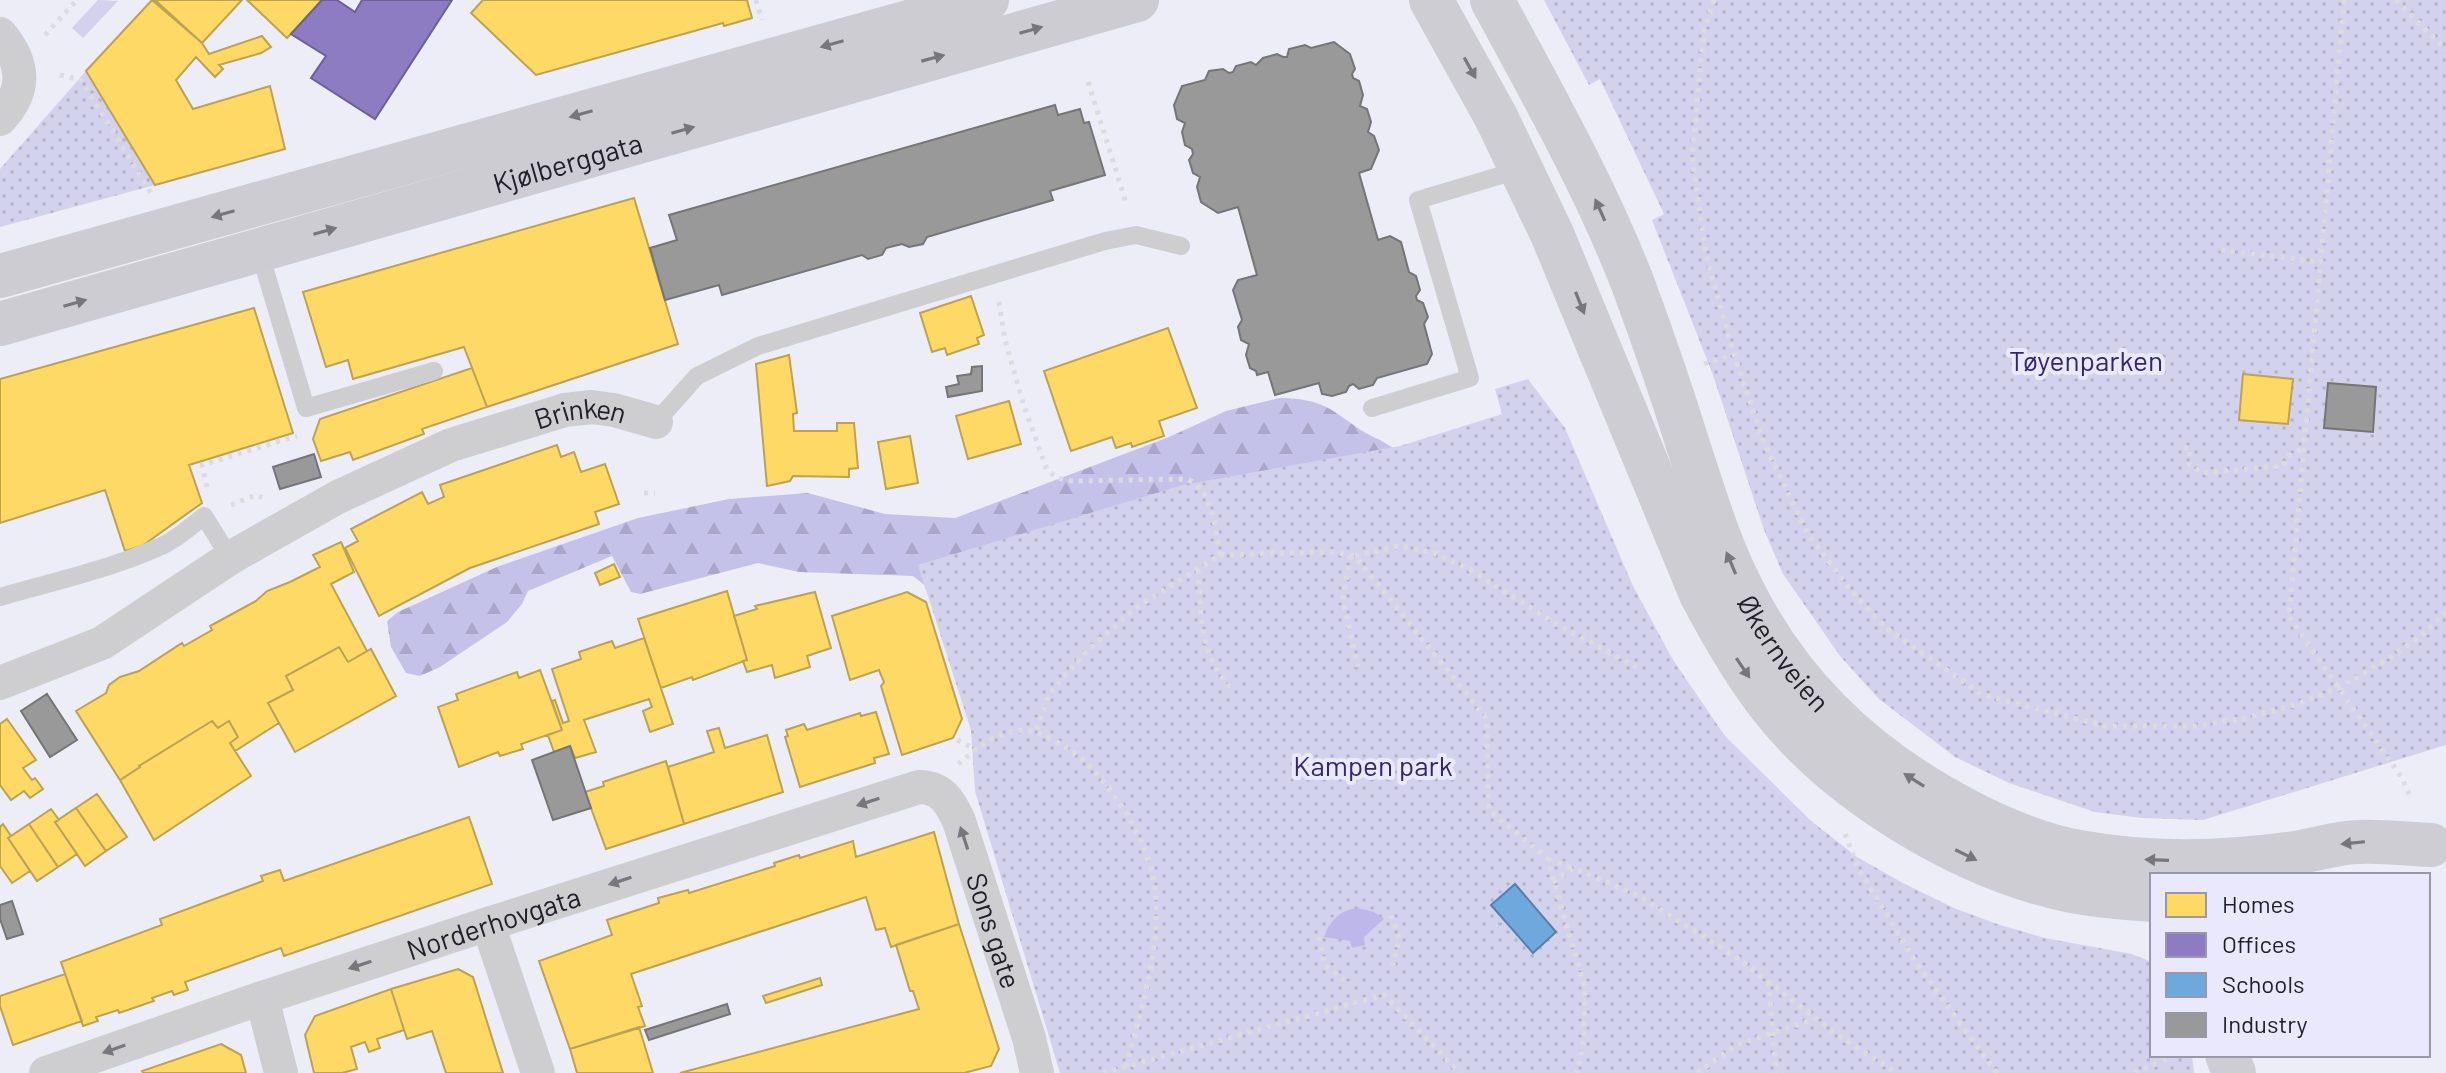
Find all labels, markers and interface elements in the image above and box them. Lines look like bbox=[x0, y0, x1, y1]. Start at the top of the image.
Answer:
one-way arrow bbox=[1019, 23, 1044, 35]
one-way arrow bbox=[819, 38, 843, 51]
one-way arrow bbox=[920, 51, 945, 63]
one-way arrow bbox=[1462, 57, 1476, 79]
one-way arrow bbox=[569, 108, 593, 121]
one-way arrow bbox=[670, 123, 695, 135]
street label: Kjølberggata bbox=[489, 125, 646, 200]
one-way arrow bbox=[1593, 198, 1606, 221]
one-way arrow bbox=[210, 208, 234, 221]
one-way arrow bbox=[313, 225, 338, 237]
one-way arrow bbox=[1574, 291, 1587, 315]
one-way arrow bbox=[63, 296, 88, 308]
park label: Tøyenparken bbox=[2009, 343, 2163, 377]
street label: Brinken bbox=[530, 390, 631, 436]
one-way arrow bbox=[1724, 551, 1737, 575]
street label: Økernveien bbox=[1731, 589, 1837, 718]
one-way arrow bbox=[1735, 657, 1750, 678]
park label: Kampen park bbox=[1293, 748, 1453, 782]
one-way arrow bbox=[1903, 773, 1925, 787]
one-way arrow bbox=[856, 797, 880, 809]
one-way arrow bbox=[958, 826, 970, 850]
one-way arrow bbox=[2340, 837, 2365, 850]
one-way arrow bbox=[1955, 848, 1978, 862]
one-way arrow bbox=[2144, 854, 2169, 867]
street label: Sons gate bbox=[960, 868, 1029, 993]
legend bbox=[2150, 873, 2430, 1057]
one-way arrow bbox=[608, 876, 632, 888]
street label: Norderhovgata bbox=[402, 879, 585, 967]
text: Homes bbox=[2222, 889, 2295, 918]
text: Offices bbox=[2222, 929, 2296, 958]
one-way arrow bbox=[348, 960, 372, 972]
text: Schools bbox=[2222, 969, 2305, 998]
text: Industry bbox=[2222, 1009, 2308, 1038]
one-way arrow bbox=[102, 1044, 126, 1056]

